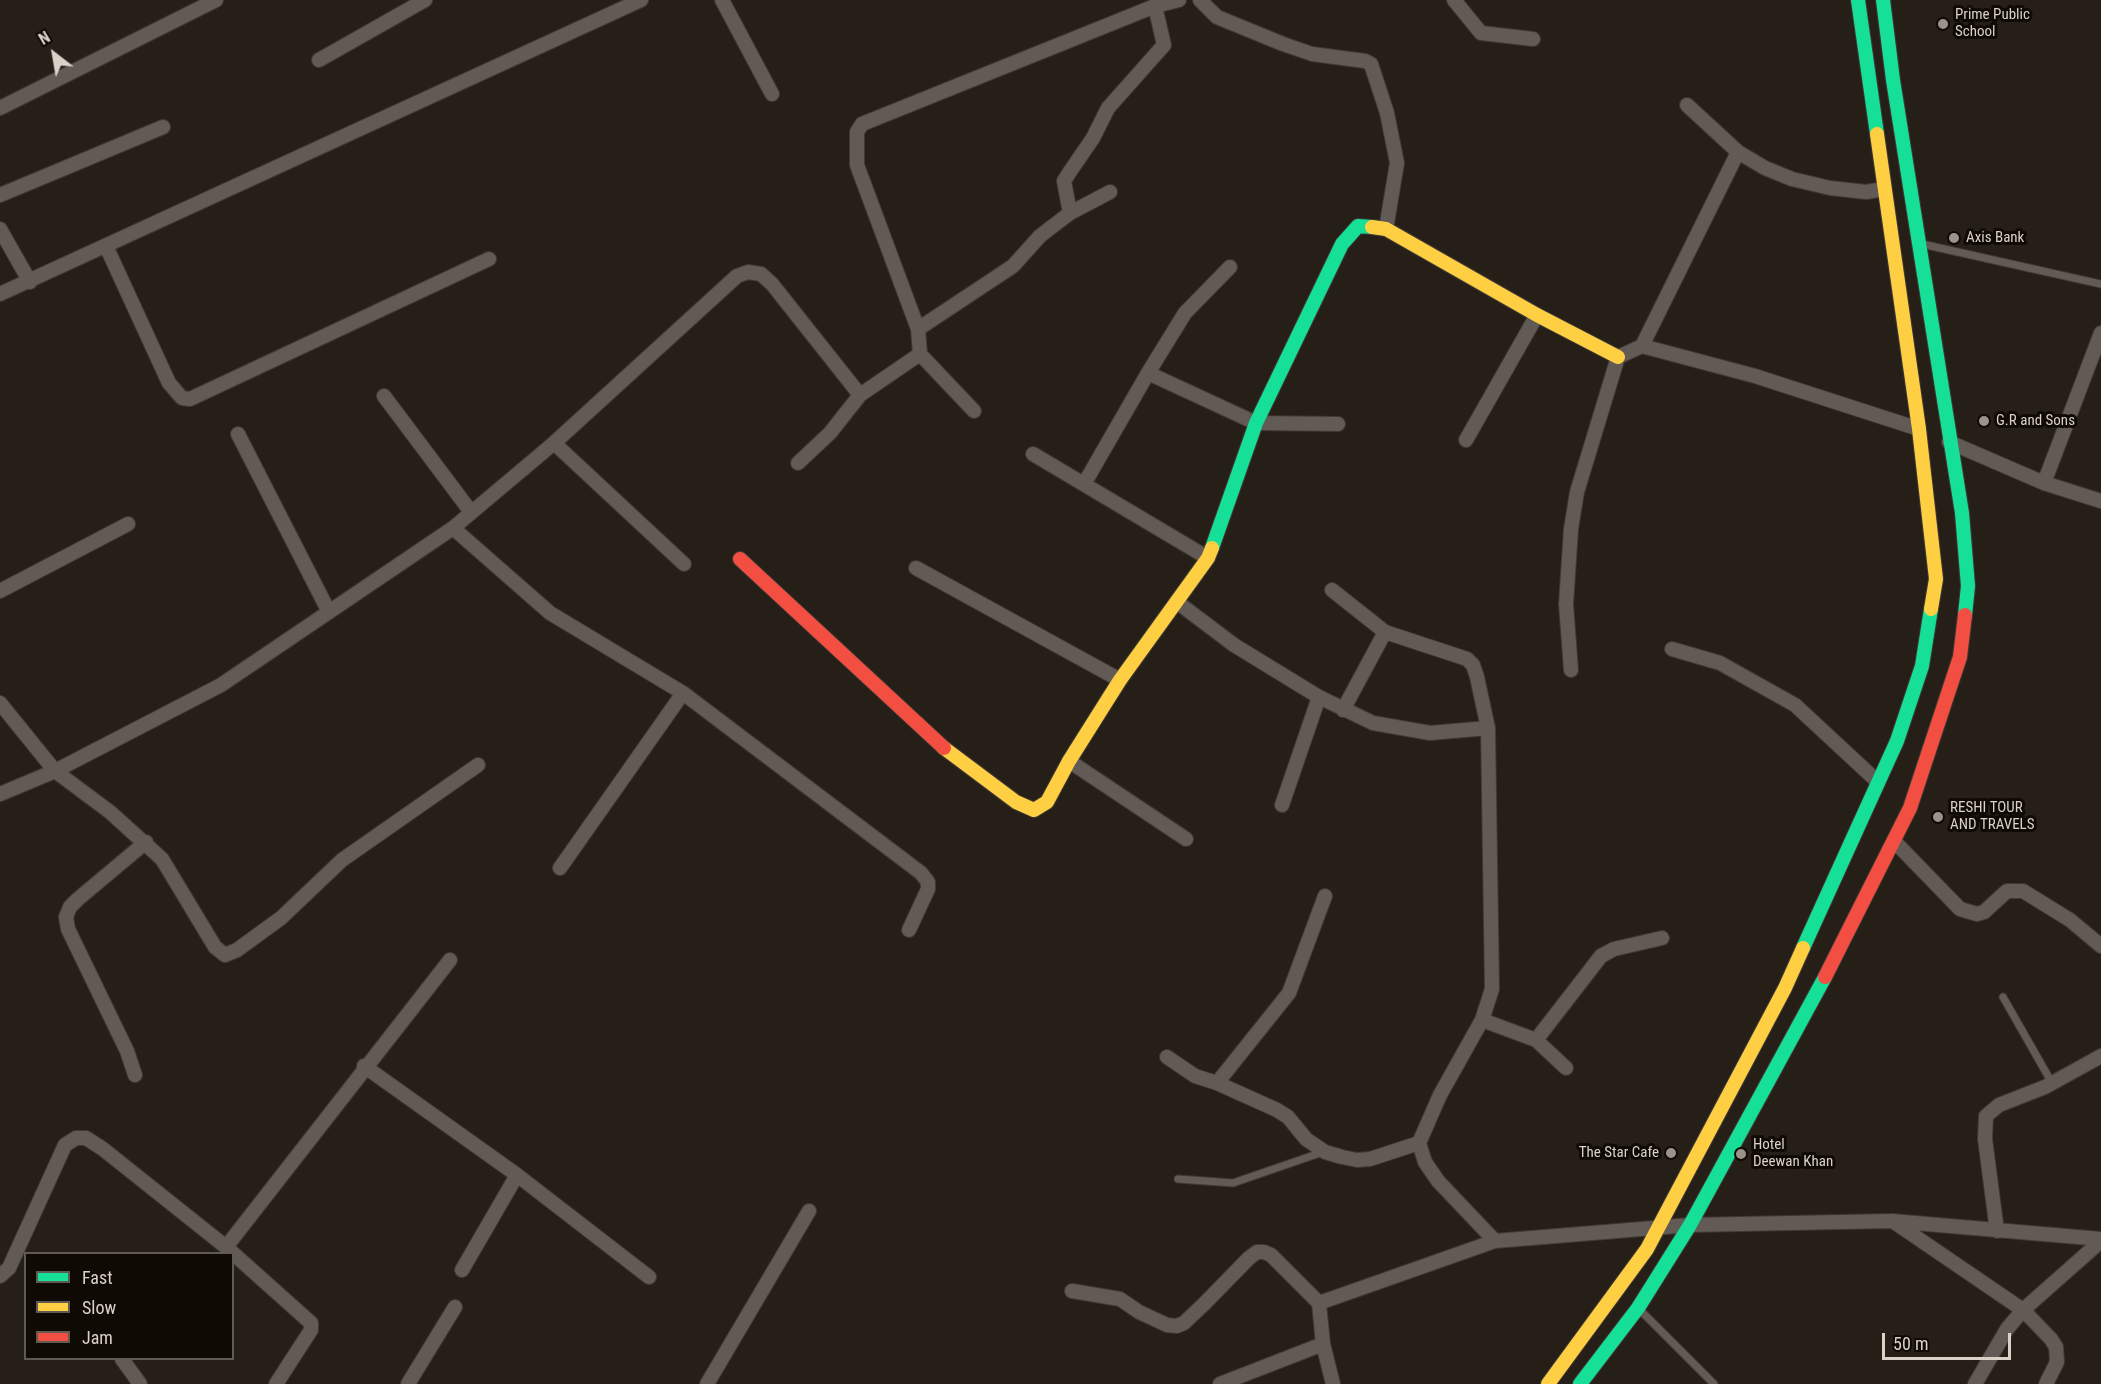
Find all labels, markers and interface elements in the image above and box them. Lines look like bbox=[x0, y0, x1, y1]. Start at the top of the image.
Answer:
place label: Prime Public School bbox=[1955, 6, 2030, 41]
marker: Prime Public School bbox=[1936, 17, 1950, 31]
north arrow bbox=[24, 24, 84, 84]
text: N bbox=[35, 27, 54, 49]
place label: Axis Bank bbox=[1966, 229, 2024, 247]
marker: Axis Bank bbox=[1947, 231, 1961, 245]
place label: G.R and Sons bbox=[1996, 412, 2075, 430]
marker: G.R and Sons bbox=[1977, 414, 1991, 428]
place label: RESHI TOUR AND TRAVELS bbox=[1950, 799, 2035, 834]
marker: RESHI TOUR AND TRAVELS bbox=[1931, 810, 1945, 824]
place label: Hotel Deewan Khan bbox=[1753, 1136, 1833, 1171]
place label: The Star Cafe bbox=[1579, 1144, 1659, 1162]
marker: The Star Cafe bbox=[1664, 1146, 1678, 1160]
marker: Hotel Deewan Khan bbox=[1734, 1147, 1748, 1161]
legend bbox=[24, 1252, 234, 1360]
text: Fast bbox=[82, 1267, 113, 1288]
text: Slow bbox=[82, 1297, 116, 1318]
scale bar bbox=[1885, 1321, 2014, 1359]
text: Jam bbox=[82, 1327, 113, 1348]
text: 50 m bbox=[1893, 1333, 1928, 1354]

